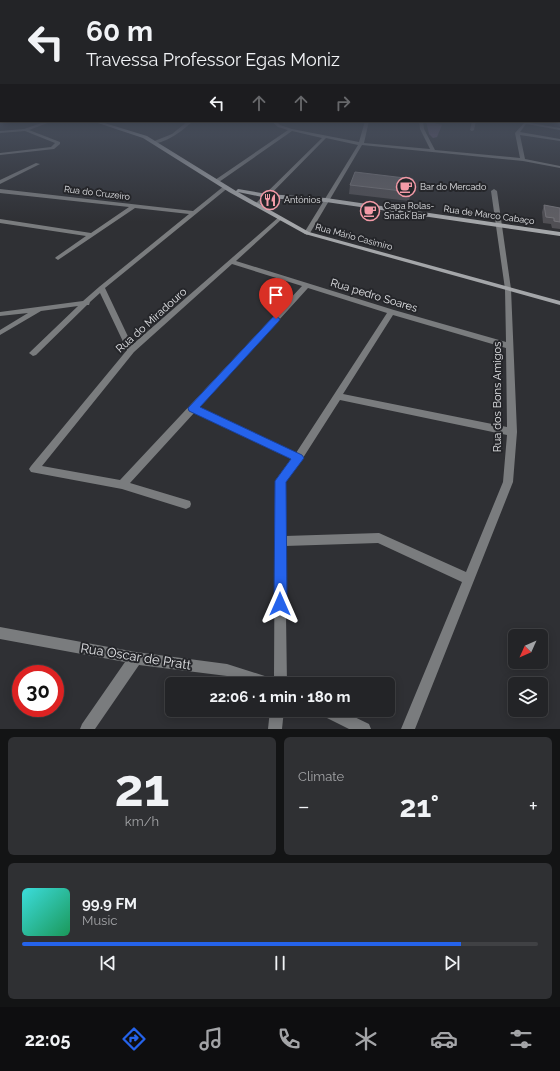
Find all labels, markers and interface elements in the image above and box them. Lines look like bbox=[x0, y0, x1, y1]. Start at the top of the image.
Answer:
text: 60 m bbox=[86, 15, 153, 48]
icon: left bbox=[20, 16, 72, 68]
text: Travessa Professor Egas Moniz bbox=[86, 49, 340, 70]
icon: left bbox=[206, 92, 228, 114]
icon: ahead bbox=[248, 92, 270, 114]
icon: ahead bbox=[290, 92, 312, 114]
icon: right bbox=[332, 92, 354, 114]
cafe icon: Bar do Mercado bbox=[395, 176, 417, 198]
place label: Bar do Mercado bbox=[420, 182, 486, 192]
street label: Rua do Cruzeiro bbox=[64, 184, 130, 202]
restaurant icon: Antónios bbox=[259, 189, 281, 211]
place label: Antónios bbox=[284, 195, 321, 205]
cafe icon: Capa Rolas- Snack Bar bbox=[359, 200, 381, 222]
place label: Capa Rolas- Snack Bar bbox=[384, 201, 435, 221]
street label: Rua de Marco Cabaço bbox=[443, 204, 535, 226]
street label: Rua Mário Casimiro bbox=[314, 222, 394, 252]
street label: Rua pedro Soares bbox=[329, 276, 419, 315]
pin bbox=[259, 278, 293, 319]
icon: arrive bbox=[265, 284, 287, 306]
street label: Rua do Miradouro bbox=[113, 285, 190, 356]
street label: Rua dos Bons Amigos bbox=[491, 342, 504, 452]
position arrow bbox=[259, 583, 301, 625]
north arrow bbox=[508, 629, 548, 669]
map controls bbox=[508, 629, 548, 717]
street label: Rua Oscar de Pratt bbox=[80, 640, 193, 673]
speed limit sign: 30 bbox=[12, 665, 64, 717]
button: layers bbox=[508, 677, 548, 717]
text: 22:06 · 1 min · 180 m bbox=[209, 688, 351, 706]
text: 21 bbox=[114, 757, 170, 818]
text: Climate bbox=[298, 769, 344, 784]
text: 21° bbox=[400, 789, 439, 824]
text: − bbox=[298, 793, 310, 819]
text: + bbox=[529, 793, 538, 819]
text: km/h bbox=[125, 814, 159, 829]
text: 99.9 FM bbox=[82, 895, 137, 913]
text: Music bbox=[82, 913, 117, 928]
icon: previous bbox=[97, 952, 119, 974]
icon: pause bbox=[269, 952, 291, 974]
icon: next bbox=[441, 952, 463, 974]
icon: directions bbox=[120, 1025, 148, 1053]
icon: music bbox=[197, 1025, 225, 1053]
icon: phone bbox=[275, 1025, 303, 1053]
icon: climate bbox=[352, 1025, 380, 1053]
icon: car bbox=[430, 1025, 458, 1053]
icon: filters bbox=[507, 1025, 535, 1053]
text: 22:05 bbox=[25, 1029, 71, 1050]

